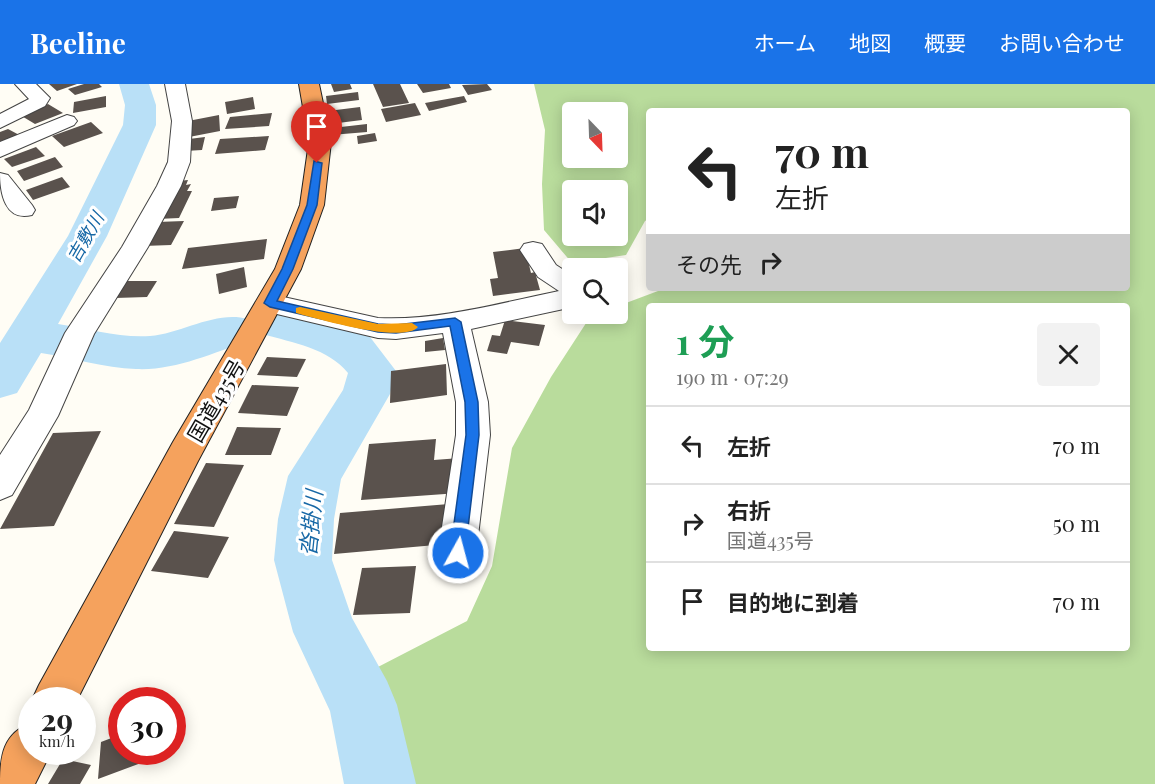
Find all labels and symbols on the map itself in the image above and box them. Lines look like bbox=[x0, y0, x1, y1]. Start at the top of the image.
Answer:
pin bbox=[291, 101, 342, 163]
north arrow bbox=[562, 102, 628, 168]
water label: 吉敷川 bbox=[61, 206, 110, 266]
street label: 国道435号 bbox=[180, 354, 250, 446]
water label: 沓掛川 bbox=[292, 487, 329, 557]
position arrow bbox=[426, 521, 490, 585]
speed limit sign: 30 bbox=[108, 687, 186, 765]

